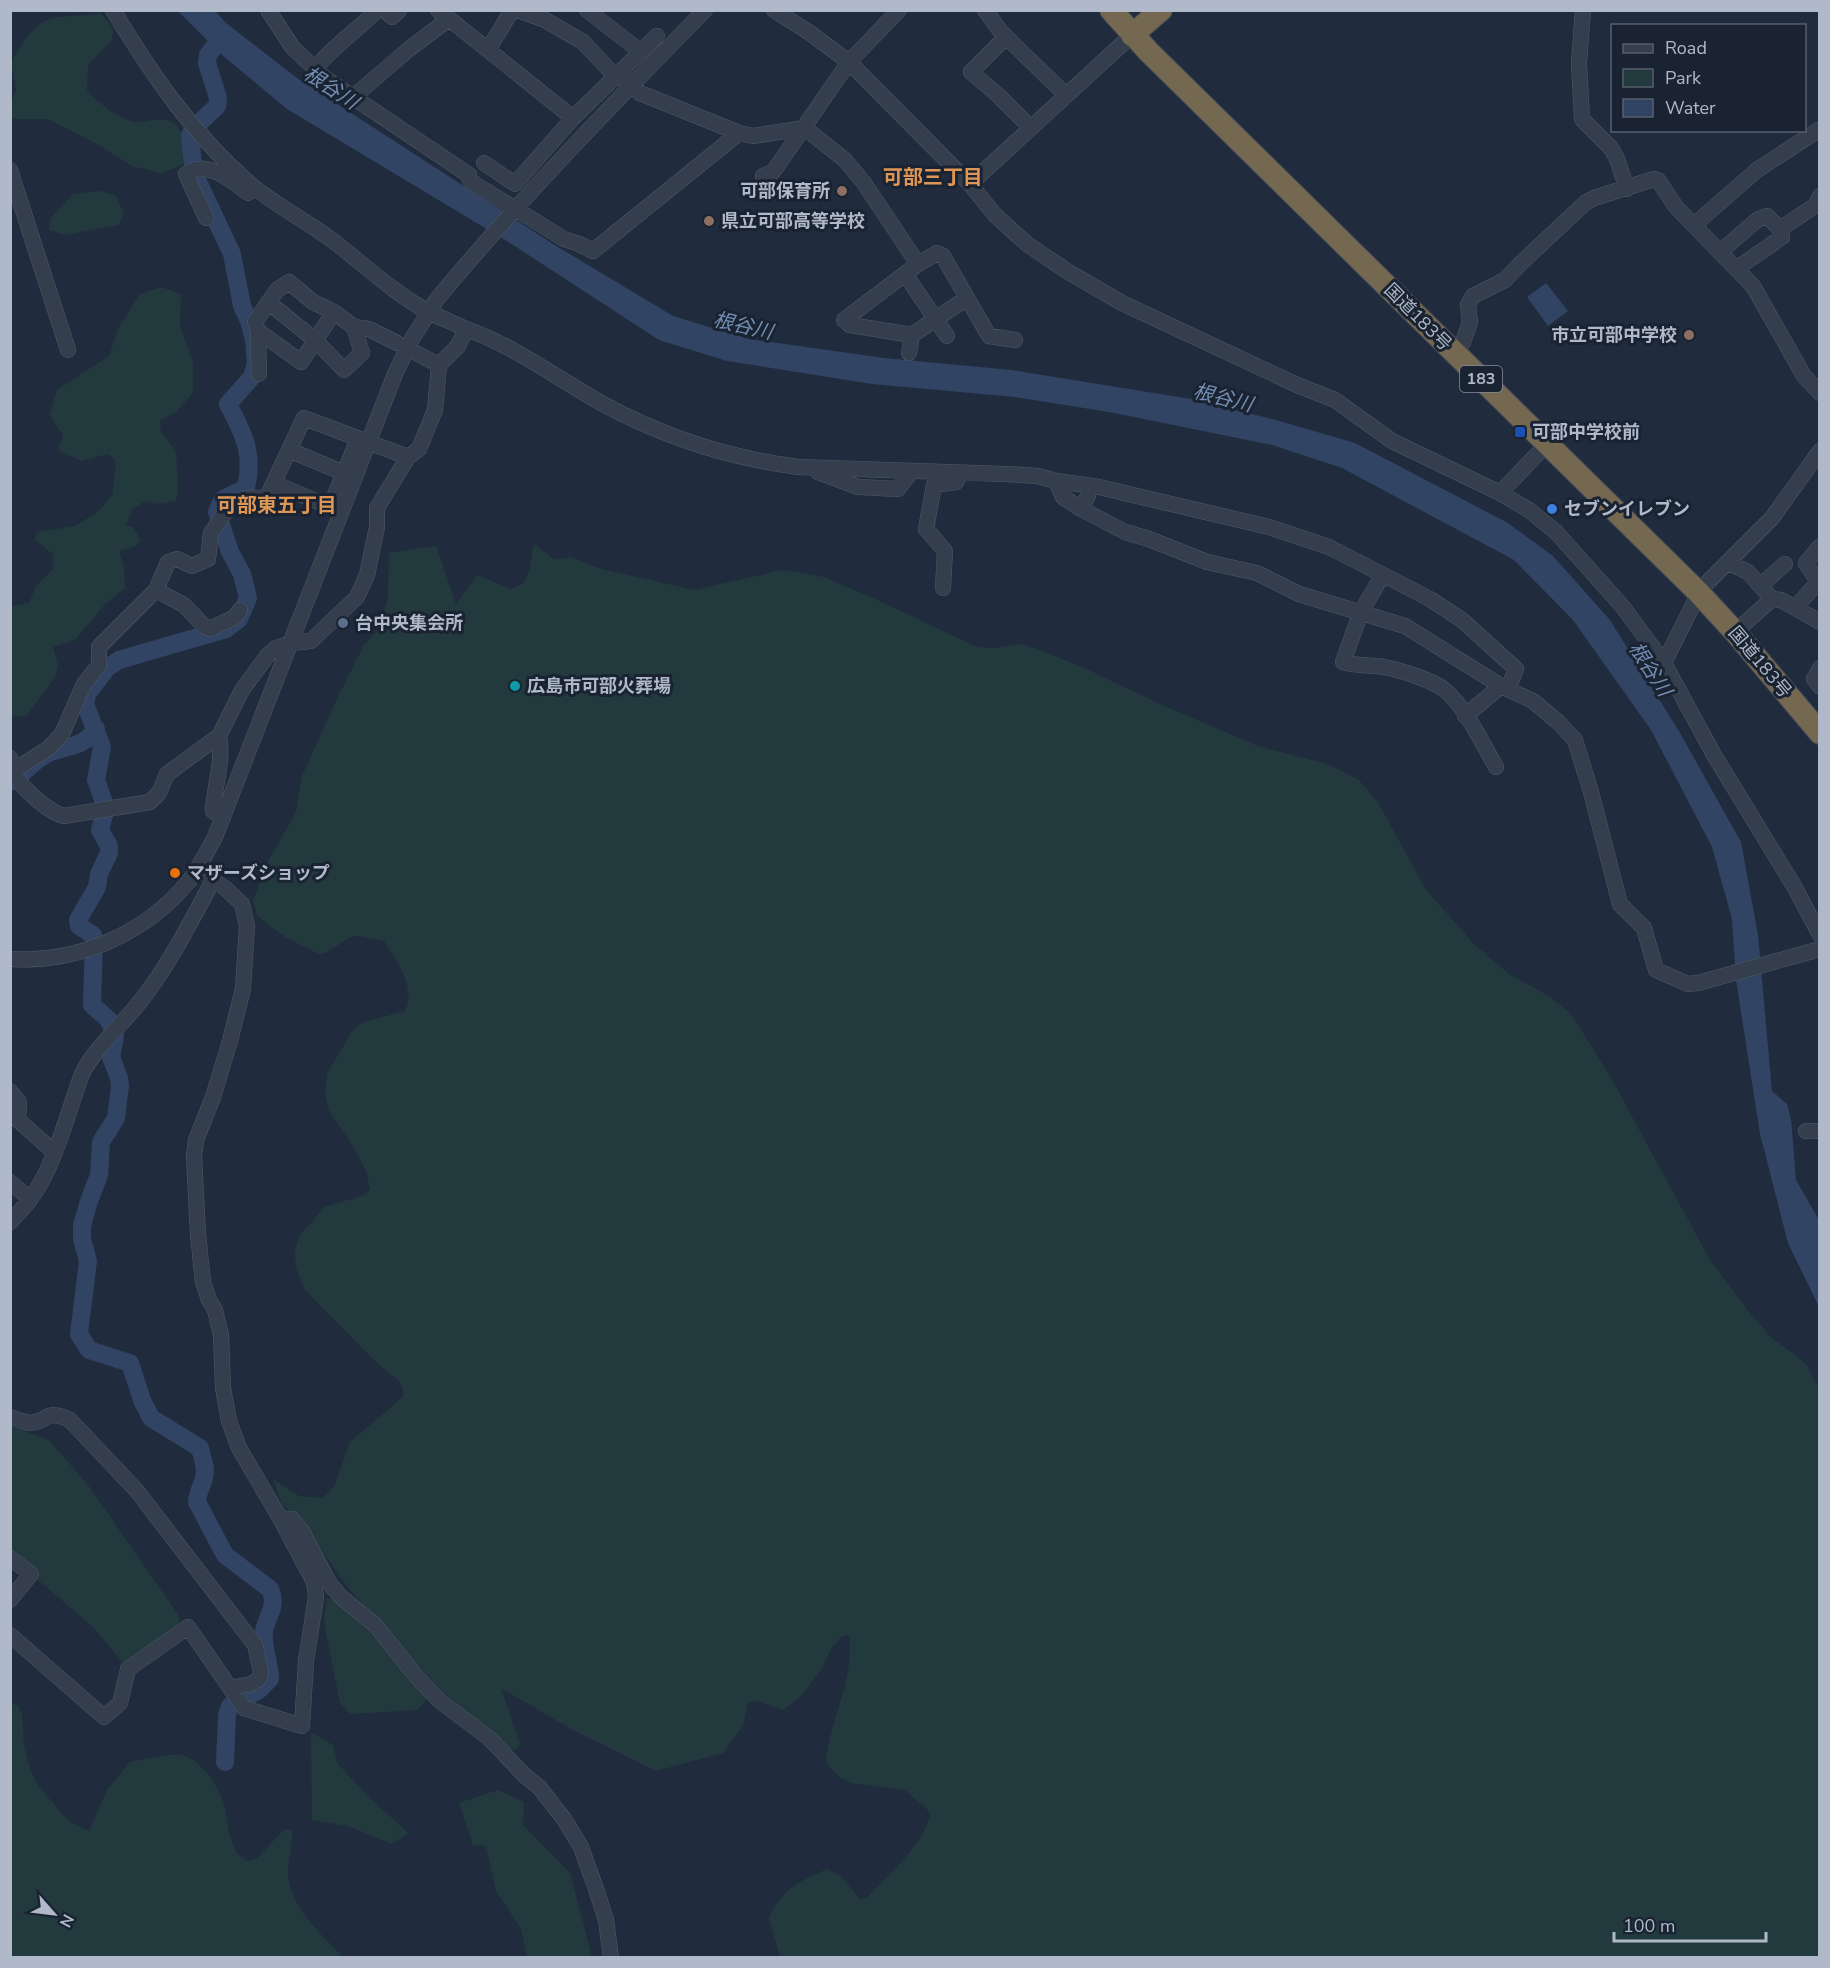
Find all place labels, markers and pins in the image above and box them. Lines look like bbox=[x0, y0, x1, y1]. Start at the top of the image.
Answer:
place label: 可部保育所 bbox=[740, 179, 830, 203]
marker: 可部保育所 bbox=[835, 184, 849, 198]
place label: 県立可部高等学校 bbox=[721, 209, 865, 233]
marker: 県立可部高等学校 bbox=[702, 214, 716, 228]
place label: 市立可部中学校 bbox=[1551, 323, 1677, 347]
marker: 市立可部中学校 bbox=[1682, 328, 1696, 342]
place label: 可部中学校前 bbox=[1532, 420, 1640, 444]
marker: 可部中学校前 bbox=[1513, 425, 1527, 439]
place label: セブンイレブン bbox=[1564, 497, 1690, 521]
marker: セブンイレブン bbox=[1545, 502, 1559, 516]
place label: 台中央集会所 bbox=[355, 611, 463, 635]
marker: 台中央集会所 bbox=[336, 616, 350, 630]
place label: 広島市可部火葬場 bbox=[527, 674, 671, 698]
marker: 広島市可部火葬場 bbox=[508, 679, 522, 693]
place label: マザーズショップ bbox=[187, 861, 330, 885]
marker: マザーズショップ bbox=[168, 866, 182, 880]

